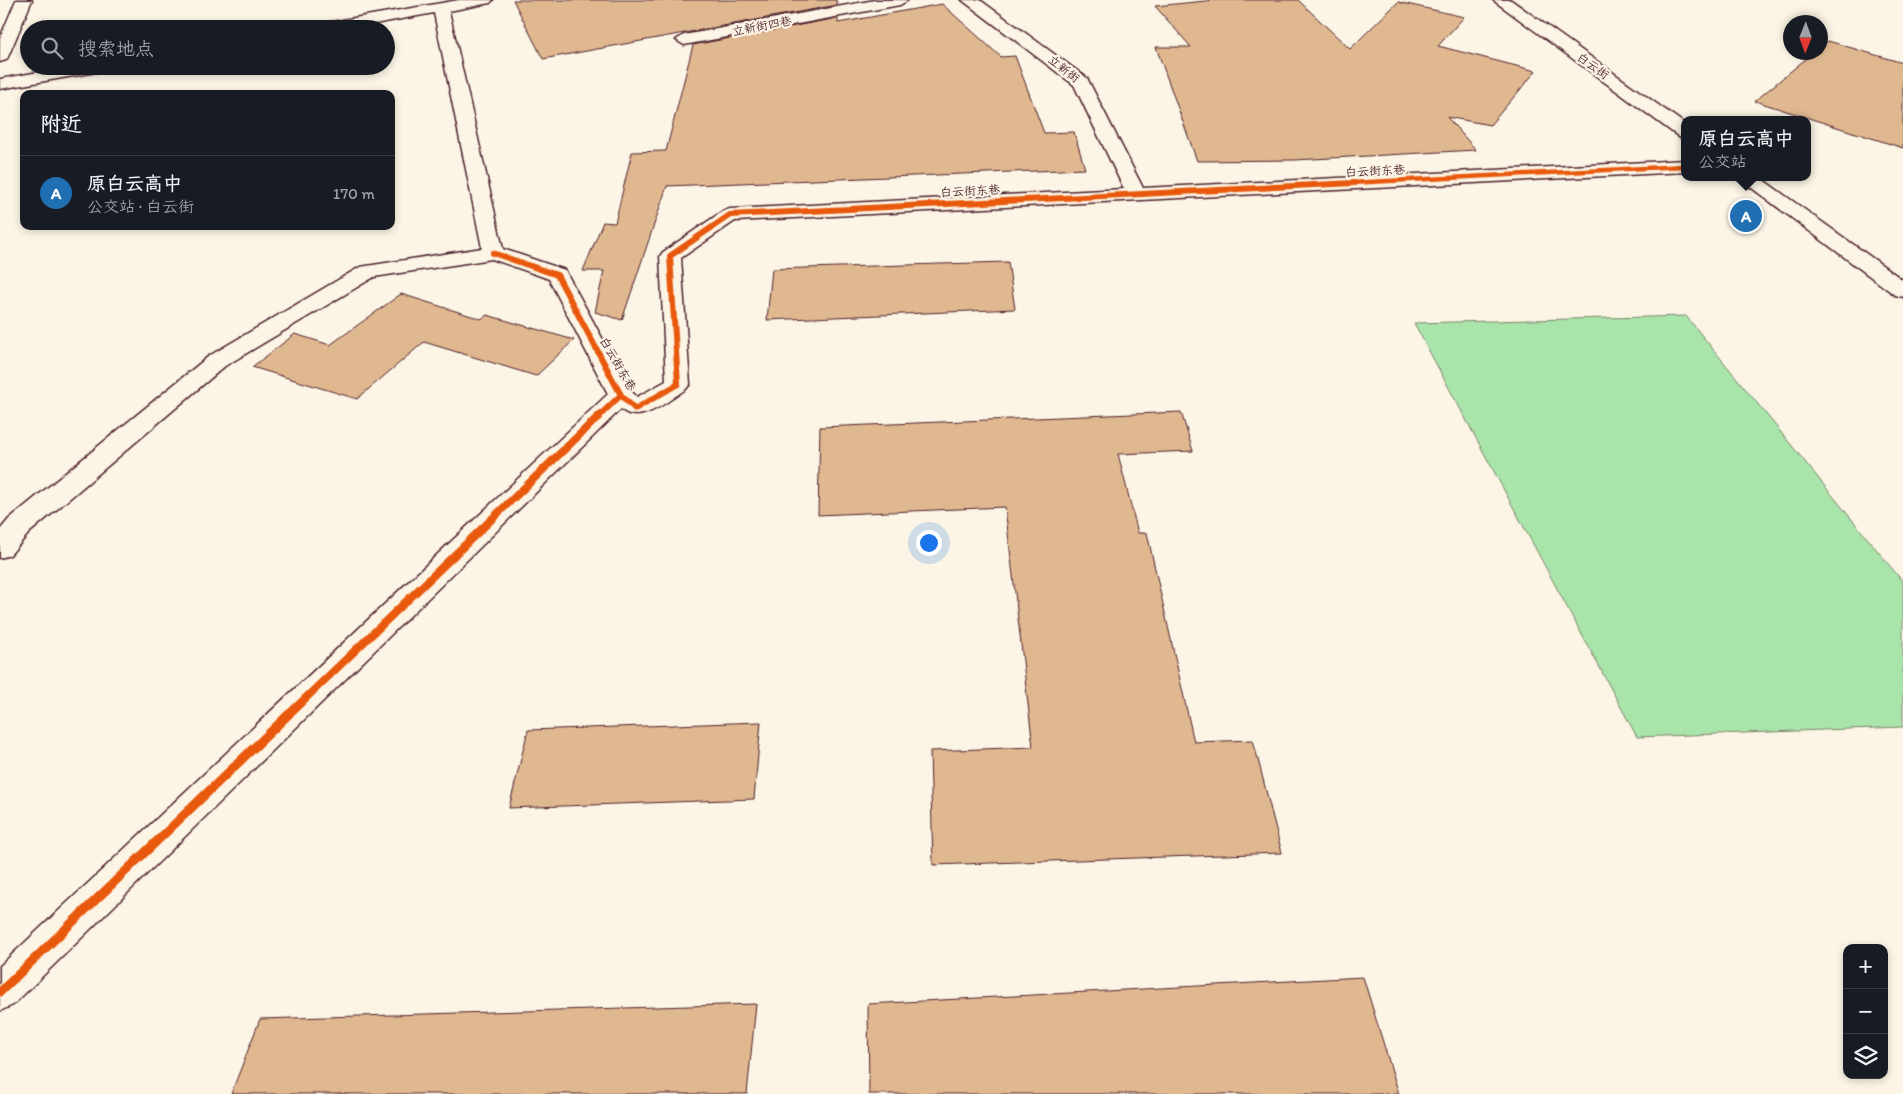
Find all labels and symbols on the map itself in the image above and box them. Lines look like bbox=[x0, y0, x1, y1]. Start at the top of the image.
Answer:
street label: 立新街四巷 bbox=[731, 13, 793, 39]
north arrow bbox=[1783, 15, 1828, 60]
street label: 白云街 bbox=[1574, 50, 1612, 82]
street label: 立新街 bbox=[1046, 52, 1082, 86]
street label: 白云街东巷 bbox=[1345, 162, 1405, 180]
street label: 白云街东巷 bbox=[940, 182, 1000, 200]
pin: A bbox=[1730, 197, 1762, 235]
street label: 白云街东巷 bbox=[597, 335, 639, 393]
your location bbox=[916, 530, 942, 556]

